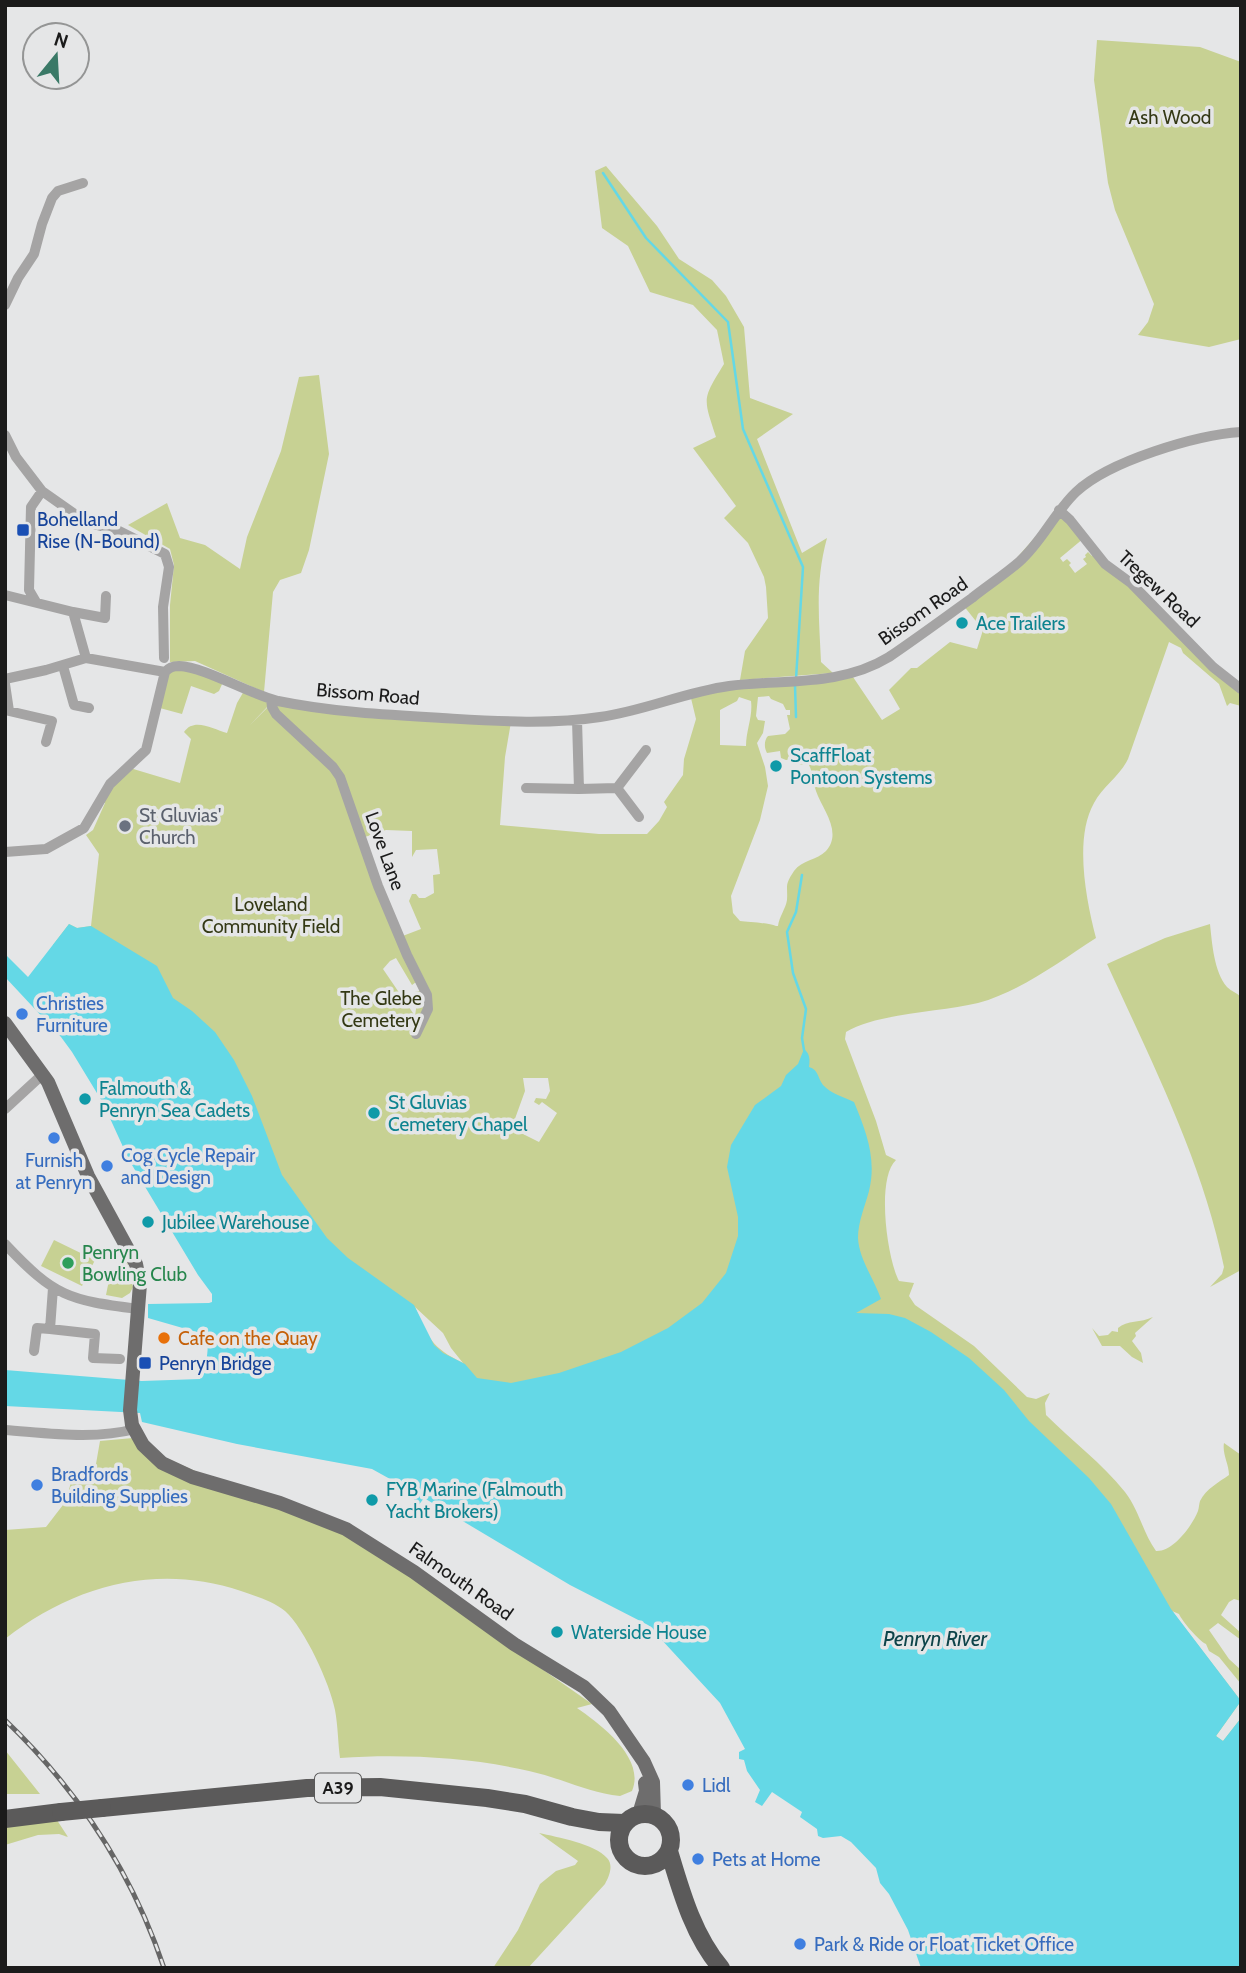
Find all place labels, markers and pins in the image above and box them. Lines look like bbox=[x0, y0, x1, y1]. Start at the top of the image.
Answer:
place label: Bohelland Rise (N-Bound) bbox=[37, 508, 160, 553]
marker: Bohelland Rise (N-Bound) bbox=[15, 522, 31, 538]
place label: Ace Trailers bbox=[976, 612, 1066, 635]
marker: Ace Trailers bbox=[954, 615, 970, 631]
place label: ScaffFloat Pontoon Systems bbox=[790, 744, 933, 789]
marker: ScaffFloat Pontoon Systems bbox=[768, 758, 784, 774]
place label: St Gluvias' Church bbox=[139, 804, 221, 849]
marker: St Gluvias' Church bbox=[117, 818, 133, 834]
place label: Christies Furniture bbox=[36, 992, 108, 1037]
marker: Christies Furniture bbox=[14, 1006, 30, 1022]
place label: Falmouth & Penryn Sea Cadets bbox=[99, 1077, 250, 1122]
marker: Falmouth & Penryn Sea Cadets bbox=[77, 1091, 93, 1107]
place label: St Gluvias Cemetery Chapel bbox=[388, 1091, 528, 1136]
marker: St Gluvias Cemetery Chapel bbox=[366, 1105, 382, 1121]
marker: Furnish at Penryn bbox=[46, 1130, 62, 1146]
place label: Cog Cycle Repair and Design bbox=[121, 1144, 255, 1189]
place label: Furnish at Penryn bbox=[16, 1149, 92, 1194]
marker: Cog Cycle Repair and Design bbox=[99, 1158, 115, 1174]
place label: Jubilee Warehouse bbox=[161, 1211, 310, 1234]
marker: Jubilee Warehouse bbox=[140, 1214, 156, 1230]
place label: Penryn Bowling Club bbox=[82, 1241, 187, 1286]
marker: Penryn Bowling Club bbox=[60, 1255, 76, 1271]
place label: Cafe on the Quay bbox=[178, 1327, 318, 1350]
marker: Cafe on the Quay bbox=[156, 1330, 172, 1346]
place label: Penryn Bridge bbox=[159, 1352, 272, 1375]
marker: Penryn Bridge bbox=[137, 1355, 153, 1371]
place label: Bradfords Building Supplies bbox=[51, 1463, 188, 1508]
marker: Bradfords Building Supplies bbox=[29, 1477, 45, 1493]
place label: FYB Marine (Falmouth Yacht Brokers) bbox=[385, 1478, 563, 1523]
marker: FYB Marine (Falmouth Yacht Brokers) bbox=[364, 1492, 380, 1508]
place label: Waterside House bbox=[571, 1621, 707, 1644]
marker: Waterside House bbox=[549, 1624, 565, 1640]
place label: Lidl bbox=[702, 1774, 731, 1797]
marker: Lidl bbox=[680, 1777, 696, 1793]
place label: Pets at Home bbox=[712, 1848, 821, 1871]
marker: Pets at Home bbox=[690, 1851, 706, 1867]
place label: Park & Ride or Float Ticket Office bbox=[814, 1933, 1074, 1956]
marker: Park & Ride or Float Ticket Office bbox=[792, 1936, 808, 1952]

